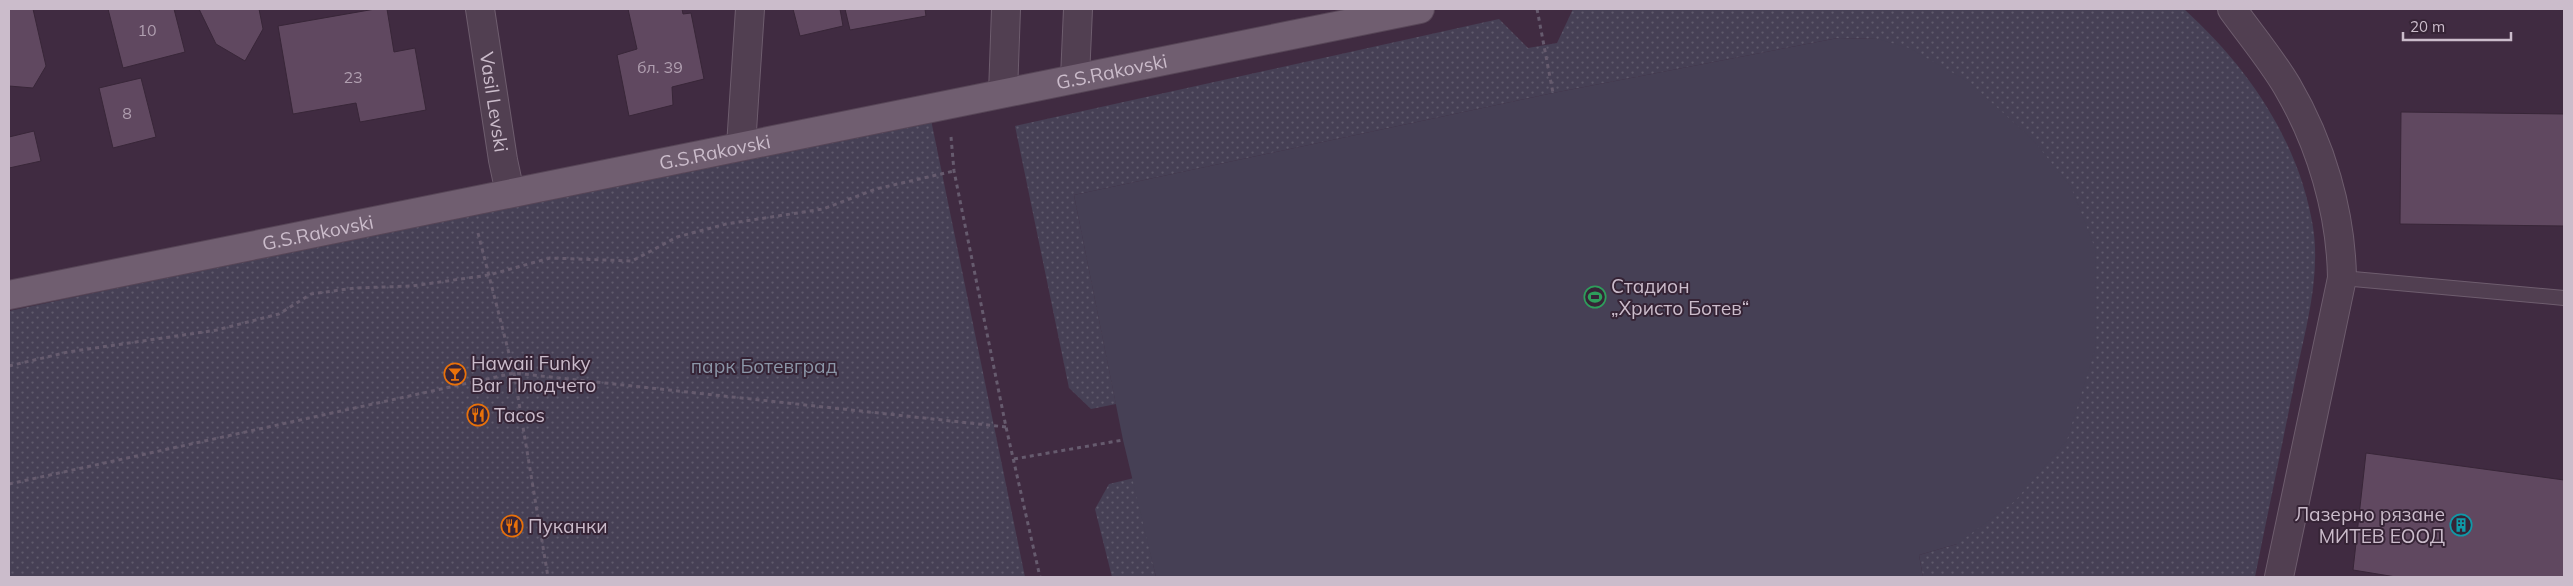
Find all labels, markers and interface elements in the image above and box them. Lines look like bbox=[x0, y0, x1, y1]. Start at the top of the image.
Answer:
scale bar bbox=[2403, 10, 2510, 42]
text: 20 m bbox=[2410, 17, 2445, 36]
house number: 10 bbox=[137, 20, 157, 40]
street label: G.S.Rakovski bbox=[1054, 49, 1169, 94]
street label: Vasil Levski bbox=[475, 50, 514, 154]
house number: бл. 39 bbox=[637, 57, 683, 77]
house number: 23 bbox=[343, 67, 363, 87]
house number: 8 bbox=[122, 103, 132, 123]
street label: G.S.Rakovski bbox=[657, 129, 772, 175]
street label: G.S.Rakovski bbox=[260, 209, 375, 255]
place label: Стадион „Христо Ботев“ bbox=[1611, 274, 1749, 320]
sports icon: Стадион „Христо Ботев“ bbox=[1583, 285, 1607, 309]
place label: Hawaii Funky Bar Плодчето bbox=[471, 351, 596, 397]
park label: парк Ботевград bbox=[691, 354, 838, 378]
bar icon: Hawaii Funky Bar Плодчето bbox=[443, 362, 467, 386]
restaurant icon: Tacos bbox=[466, 403, 490, 427]
place label: Tacos bbox=[494, 403, 545, 427]
place label: Лазерно рязане МИТЕВ ЕООД bbox=[2295, 502, 2445, 548]
building icon: Лазерно рязане МИТЕВ ЕООД bbox=[2449, 513, 2473, 537]
restaurant icon: Пуканки bbox=[500, 514, 524, 538]
place label: Пуканки bbox=[528, 514, 608, 538]

